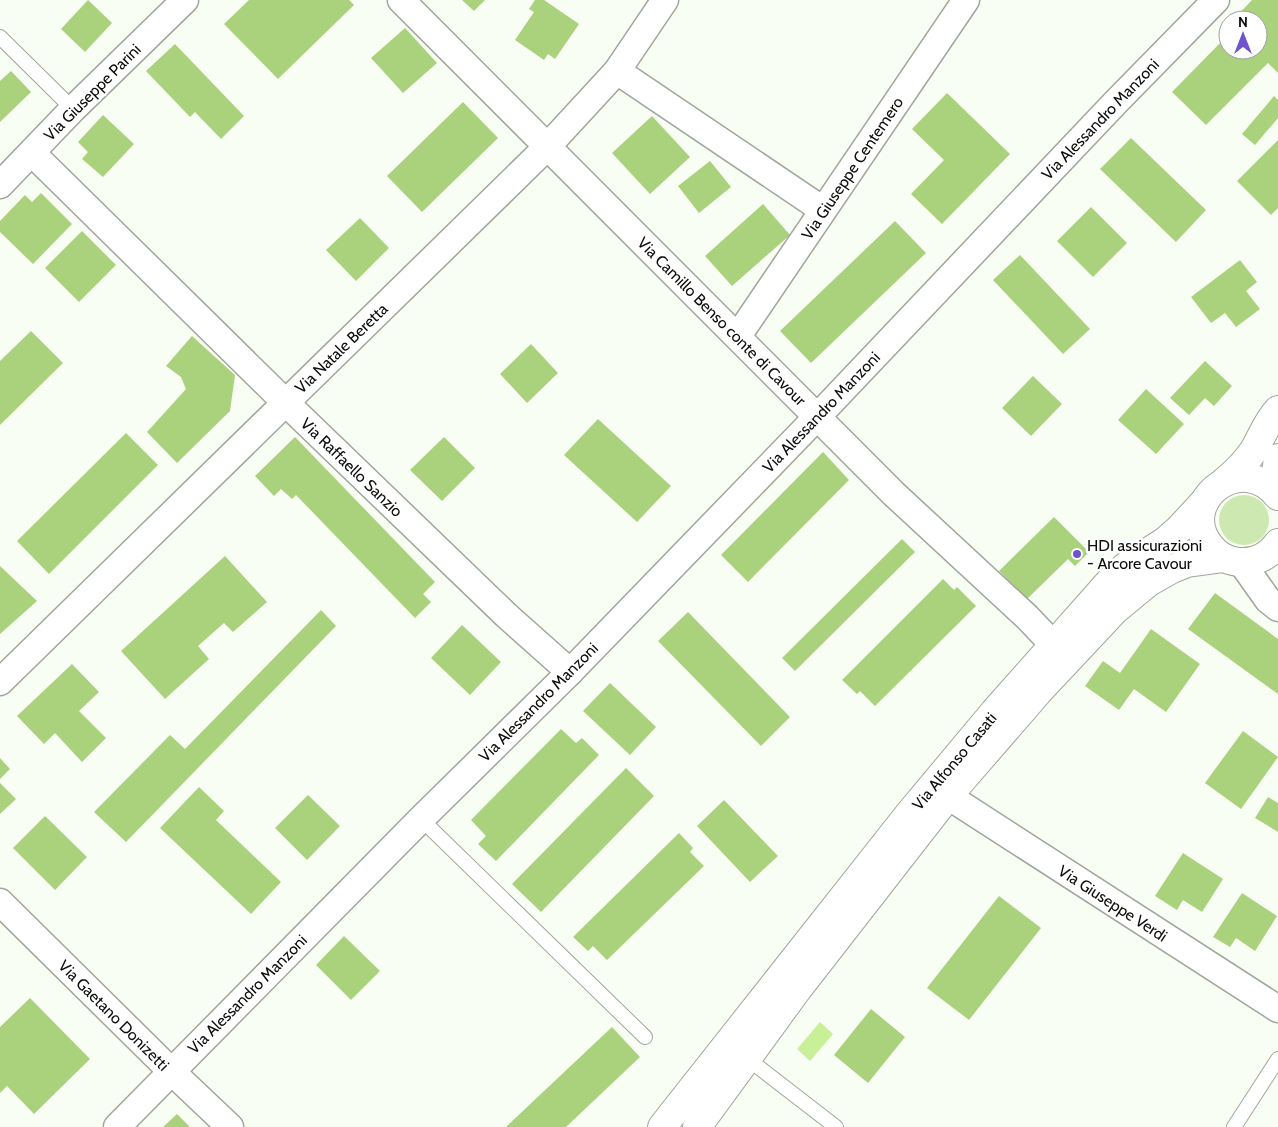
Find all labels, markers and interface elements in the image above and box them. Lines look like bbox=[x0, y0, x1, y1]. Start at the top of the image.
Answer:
north arrow bbox=[1218, 10, 1268, 60]
text: N bbox=[1238, 13, 1248, 31]
street label: Via Giuseppe Parini bbox=[40, 40, 145, 145]
street label: Via Alessandro Manzoni bbox=[1038, 55, 1163, 184]
street label: Via Giuseppe Centemero bbox=[798, 93, 907, 243]
street label: Via Camillo Benso conte di Cavour bbox=[633, 233, 811, 410]
street label: Via Natale Beretta bbox=[291, 299, 392, 397]
street label: Via Alessandro Manzoni bbox=[759, 348, 884, 477]
street label: Via Raffaello Sanzio bbox=[297, 414, 407, 521]
place label: HDI assicurazioni - Arcore Cavour bbox=[1087, 536, 1202, 573]
marker: HDI assicurazioni - Arcore Cavour bbox=[1071, 548, 1083, 560]
street label: Via Alessandro Manzoni bbox=[475, 639, 602, 766]
street label: Via Alfonso Casati bbox=[908, 709, 1001, 814]
street label: Via Giuseppe Verdi bbox=[1055, 861, 1171, 946]
street label: Via Alessandro Manzoni bbox=[184, 931, 311, 1058]
street label: Via Gaetano Donizetti bbox=[54, 956, 173, 1075]

